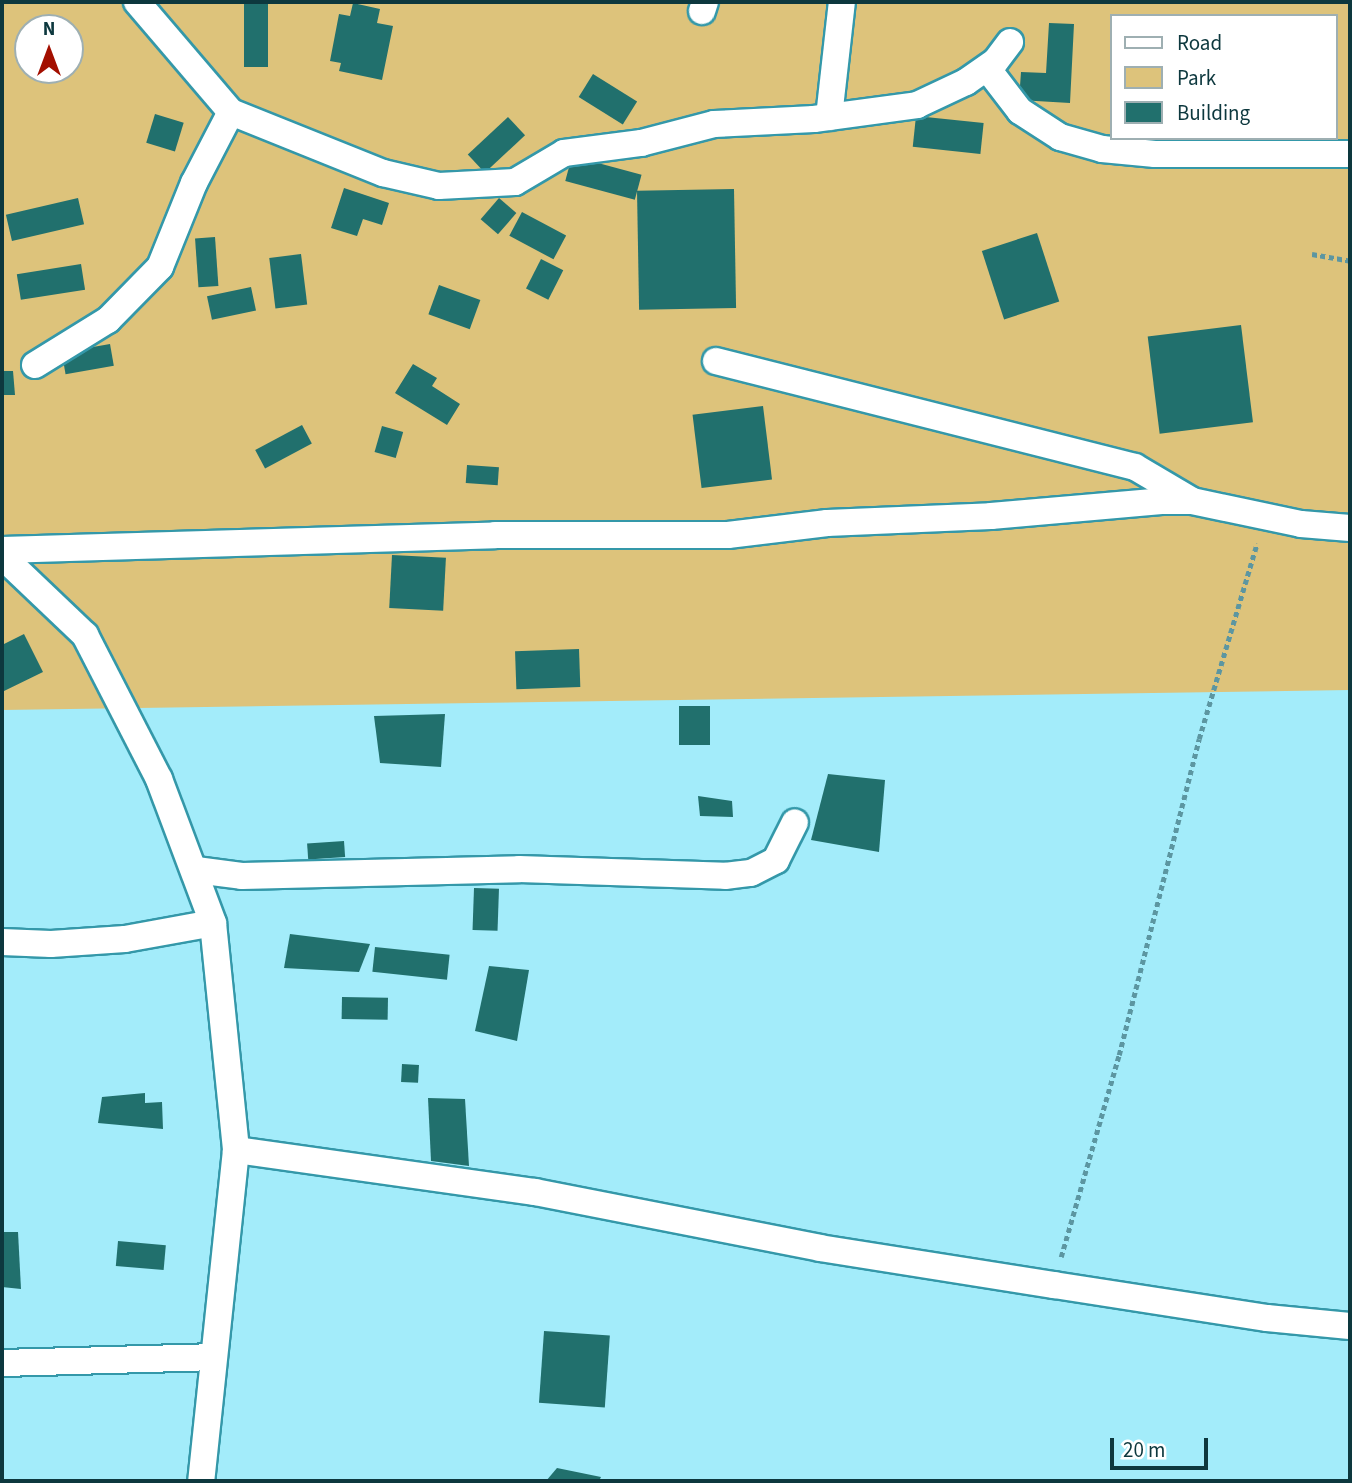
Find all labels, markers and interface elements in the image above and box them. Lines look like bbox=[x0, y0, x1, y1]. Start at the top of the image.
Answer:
north arrow bbox=[14, 14, 84, 84]
legend bbox=[1110, 14, 1338, 140]
text: N bbox=[43, 16, 55, 43]
text: Road bbox=[1177, 28, 1222, 58]
text: Park bbox=[1177, 63, 1216, 93]
text: Building bbox=[1177, 98, 1250, 128]
scale bar bbox=[1114, 1424, 1212, 1468]
text: 20 m bbox=[1123, 1435, 1165, 1465]

